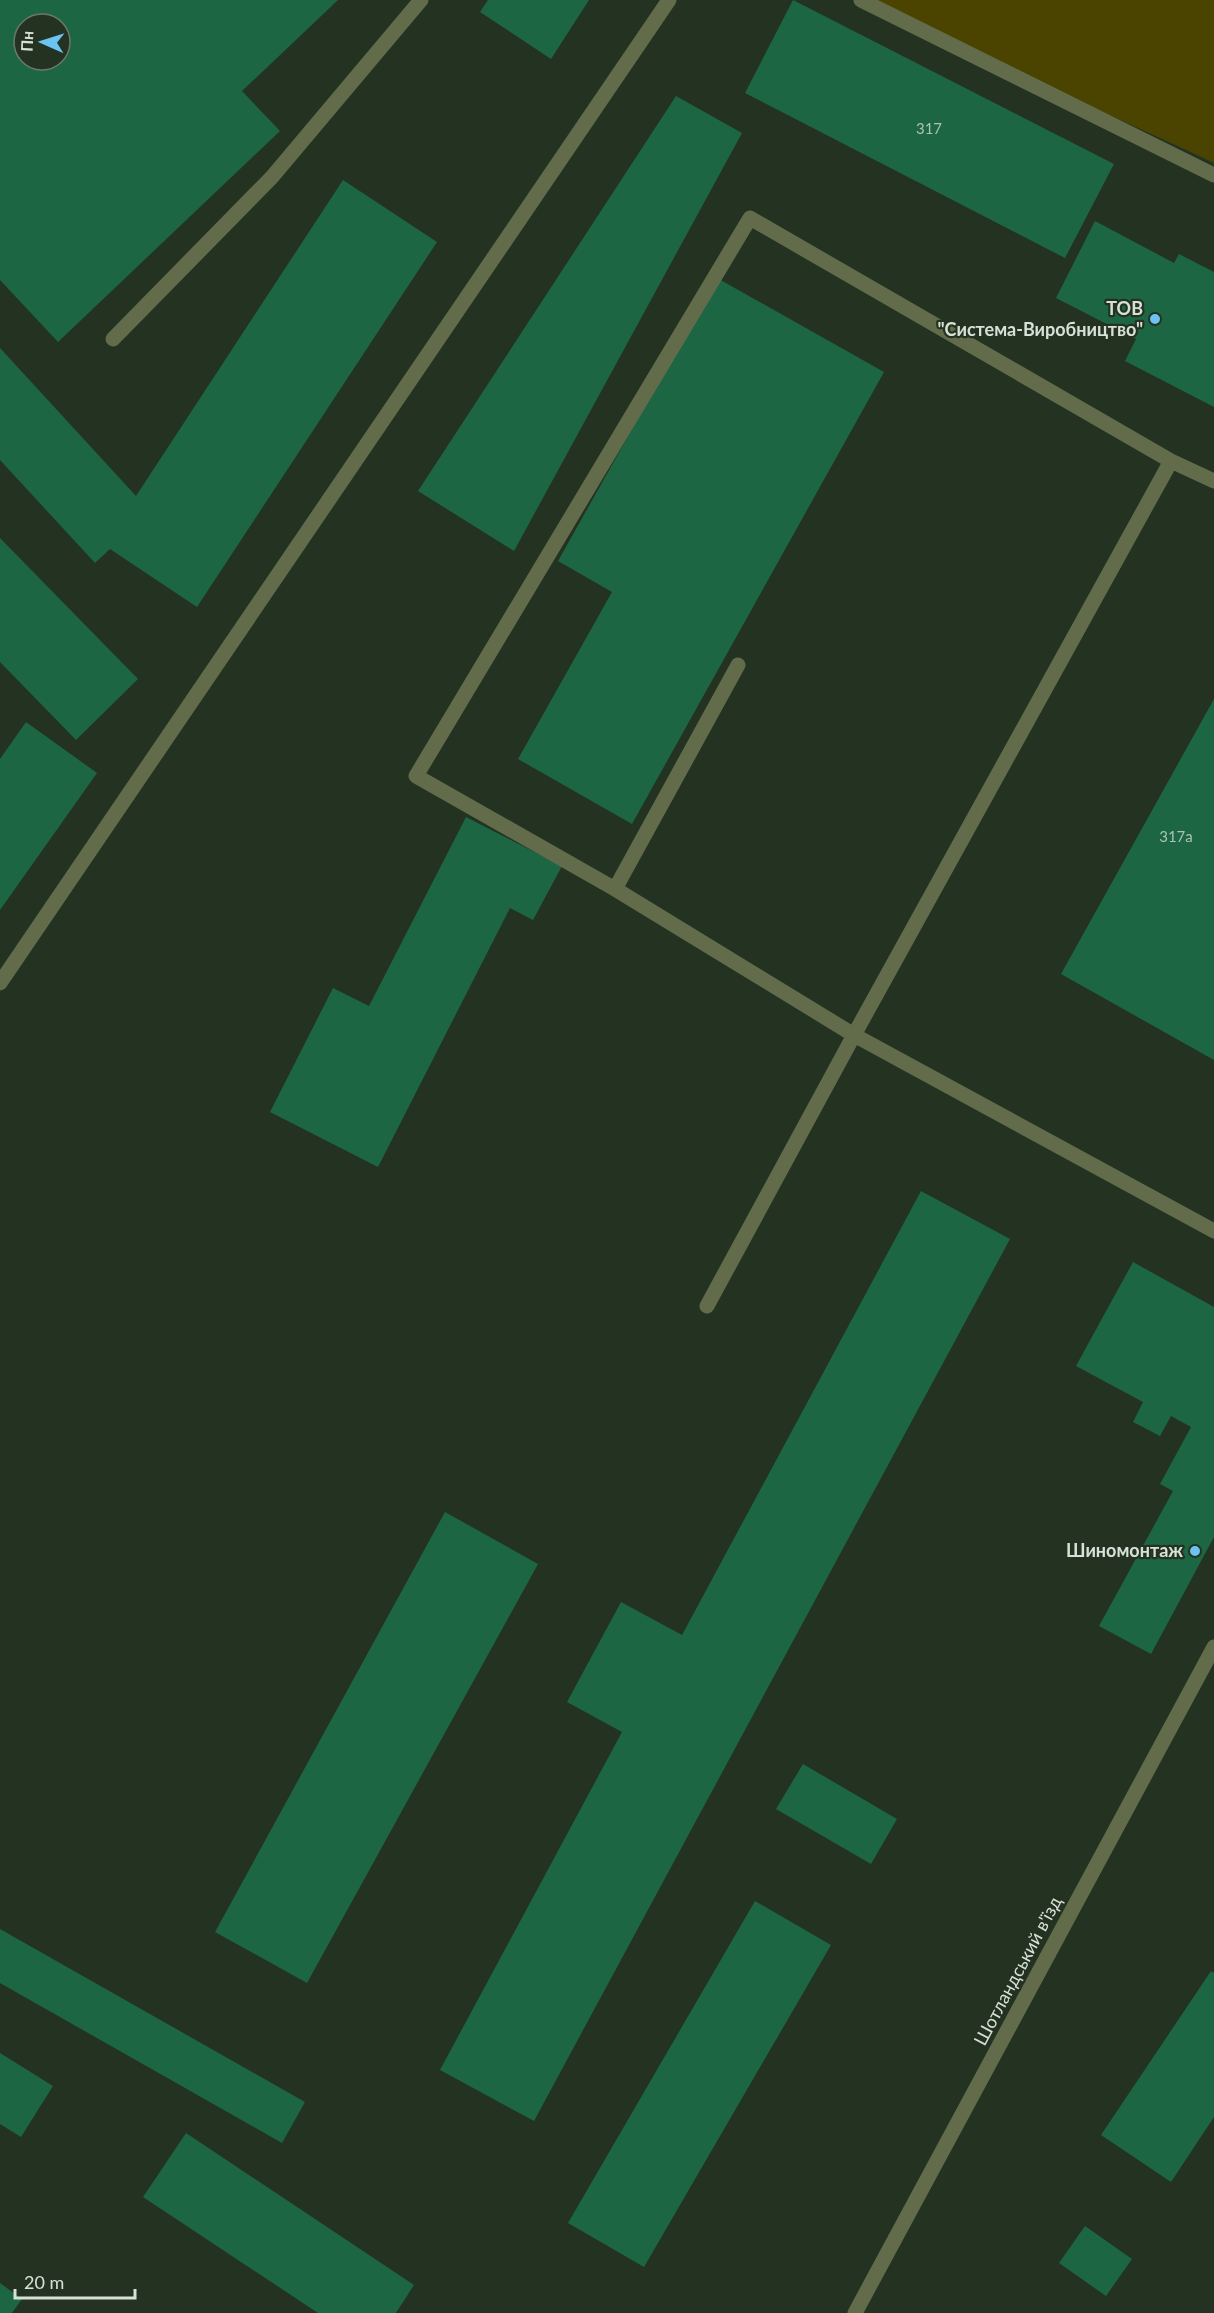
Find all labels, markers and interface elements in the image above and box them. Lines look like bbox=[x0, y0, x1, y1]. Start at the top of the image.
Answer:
north arrow bbox=[12, 12, 72, 72]
text: Пн bbox=[16, 30, 37, 52]
house number: 317 bbox=[916, 119, 942, 137]
place label: ТОВ "Система-Виробництво" bbox=[937, 297, 1143, 340]
marker: ТОВ "Система-Виробництво" bbox=[1148, 312, 1162, 326]
house number: 317а bbox=[1159, 827, 1193, 845]
place label: Шиномонтаж bbox=[1066, 1539, 1183, 1561]
marker: Шиномонтаж bbox=[1188, 1544, 1202, 1558]
street label: Шотландський в'їзд bbox=[969, 1892, 1066, 2049]
scale bar bbox=[15, 2262, 135, 2300]
text: 20 m bbox=[24, 2271, 64, 2293]

